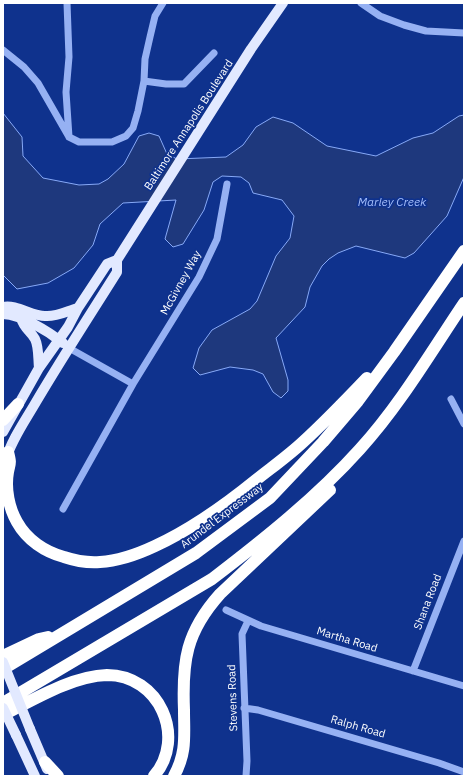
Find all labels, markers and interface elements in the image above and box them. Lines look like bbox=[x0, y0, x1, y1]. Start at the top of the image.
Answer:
street label: Baltimore Annapolis Boulevard bbox=[142, 57, 236, 193]
water label: Marley Creek bbox=[358, 196, 426, 210]
street label: McGivney Way bbox=[158, 248, 204, 318]
street label: Arundel Expressway bbox=[178, 481, 266, 551]
street label: Shana Road bbox=[411, 572, 445, 632]
street label: Martha Road bbox=[315, 625, 379, 655]
street label: Stevens Road bbox=[225, 664, 241, 732]
street label: Ralph Road bbox=[329, 713, 387, 741]

